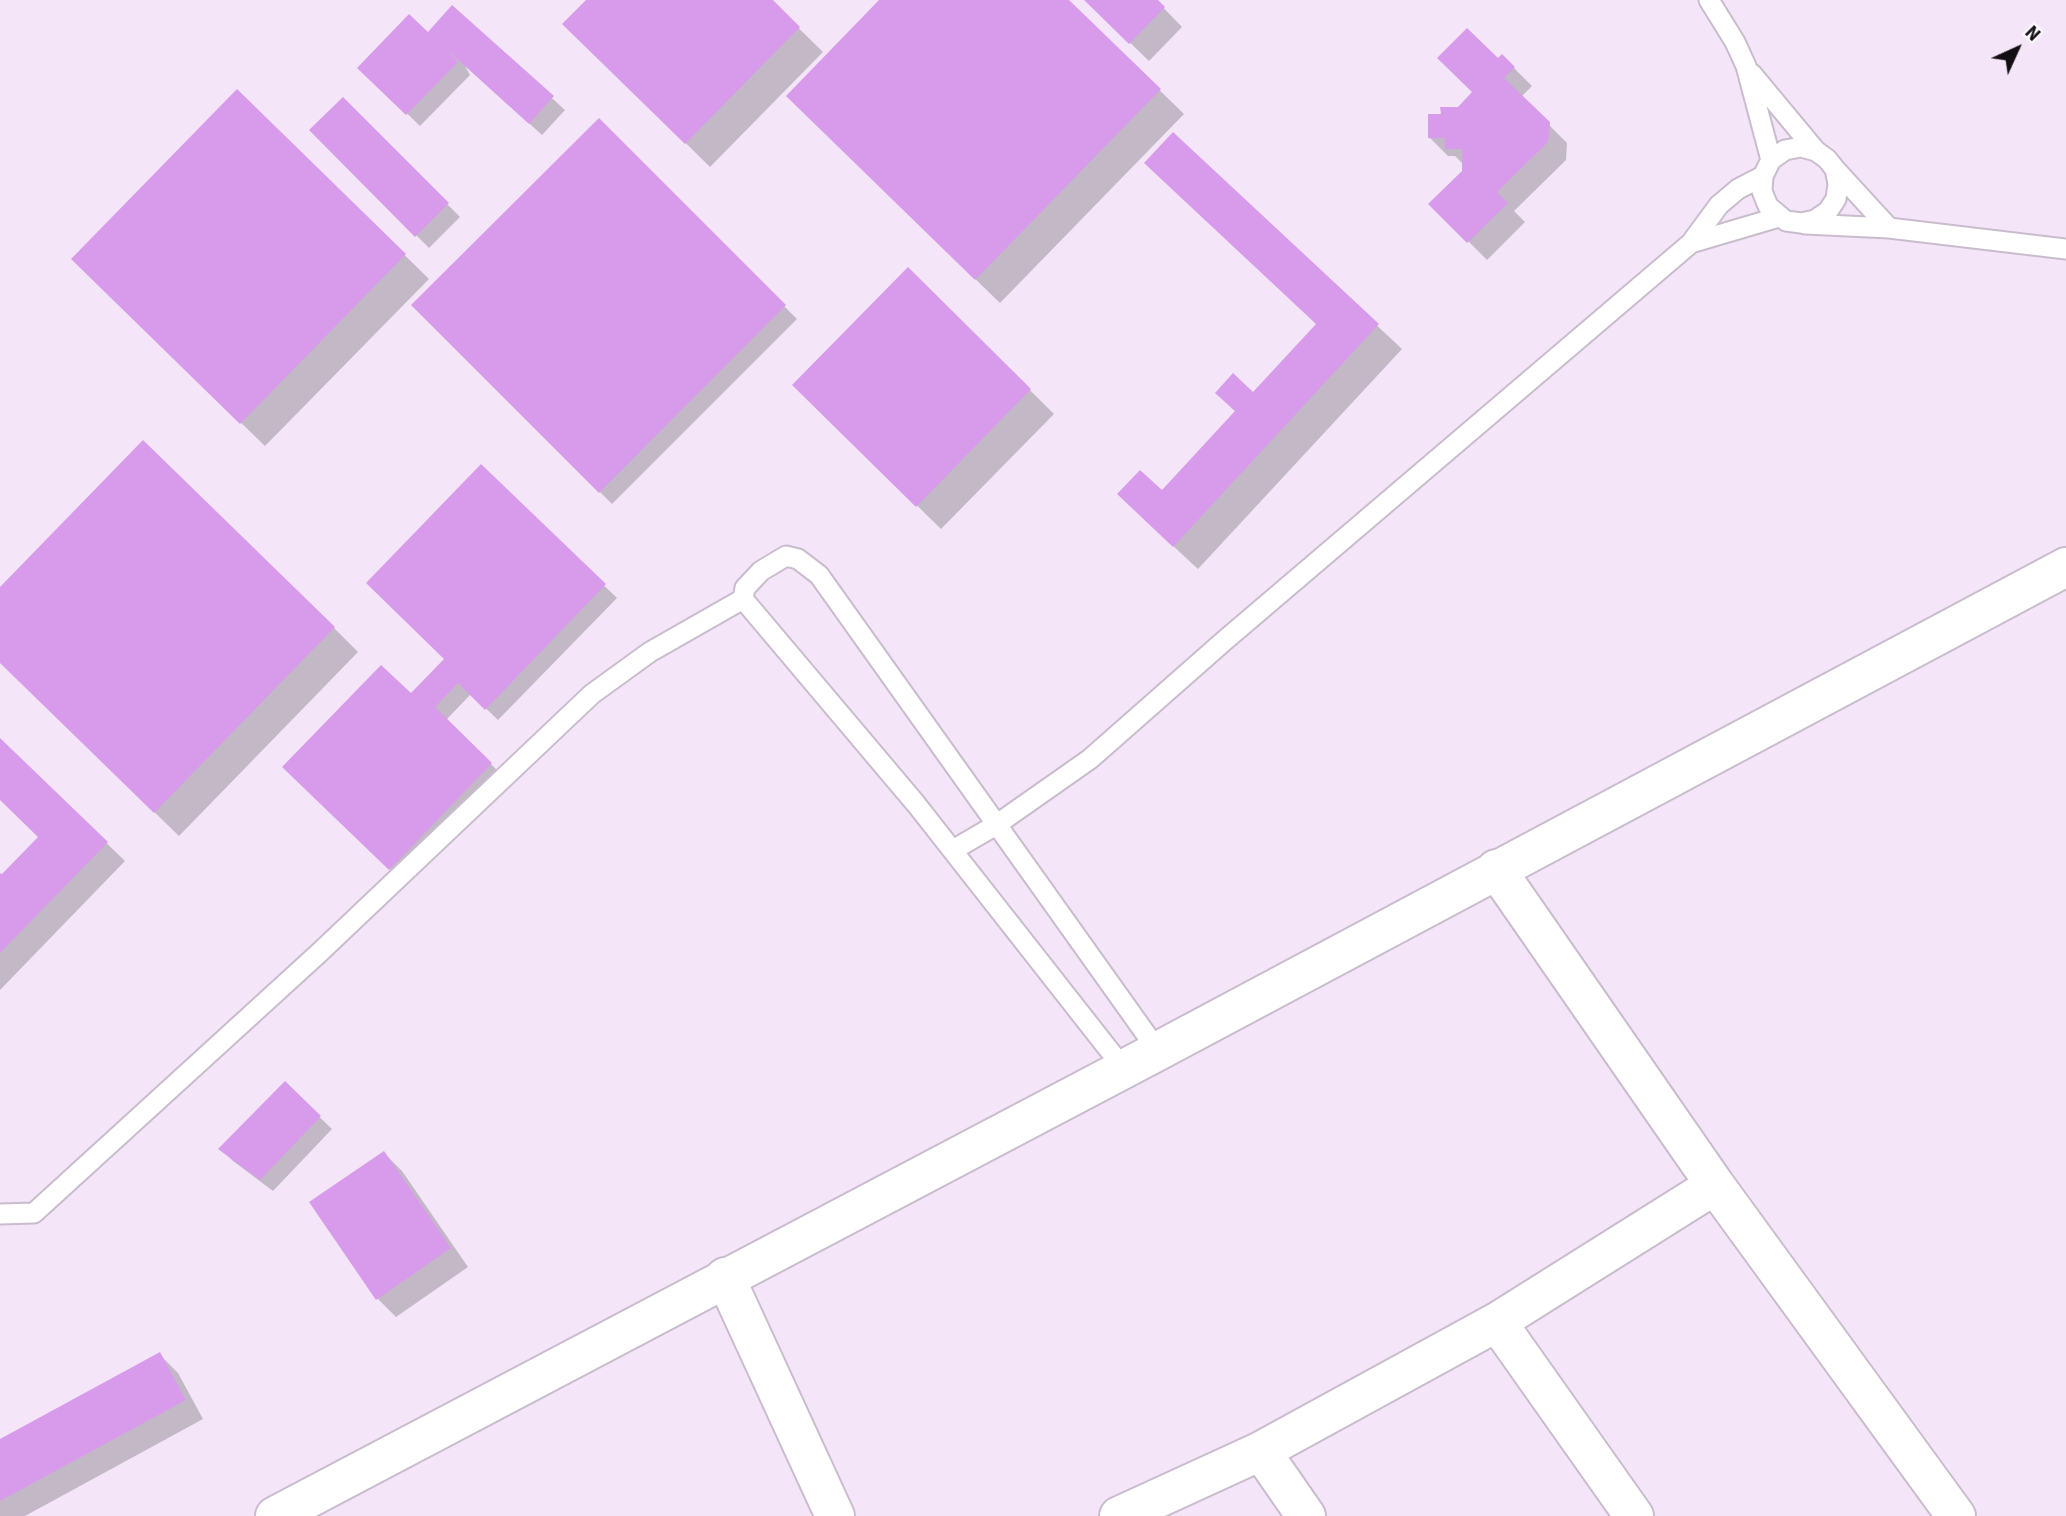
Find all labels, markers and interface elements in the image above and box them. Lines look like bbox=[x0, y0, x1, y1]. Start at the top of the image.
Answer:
north arrow bbox=[1982, 14, 2052, 84]
text: N bbox=[2018, 20, 2046, 48]

